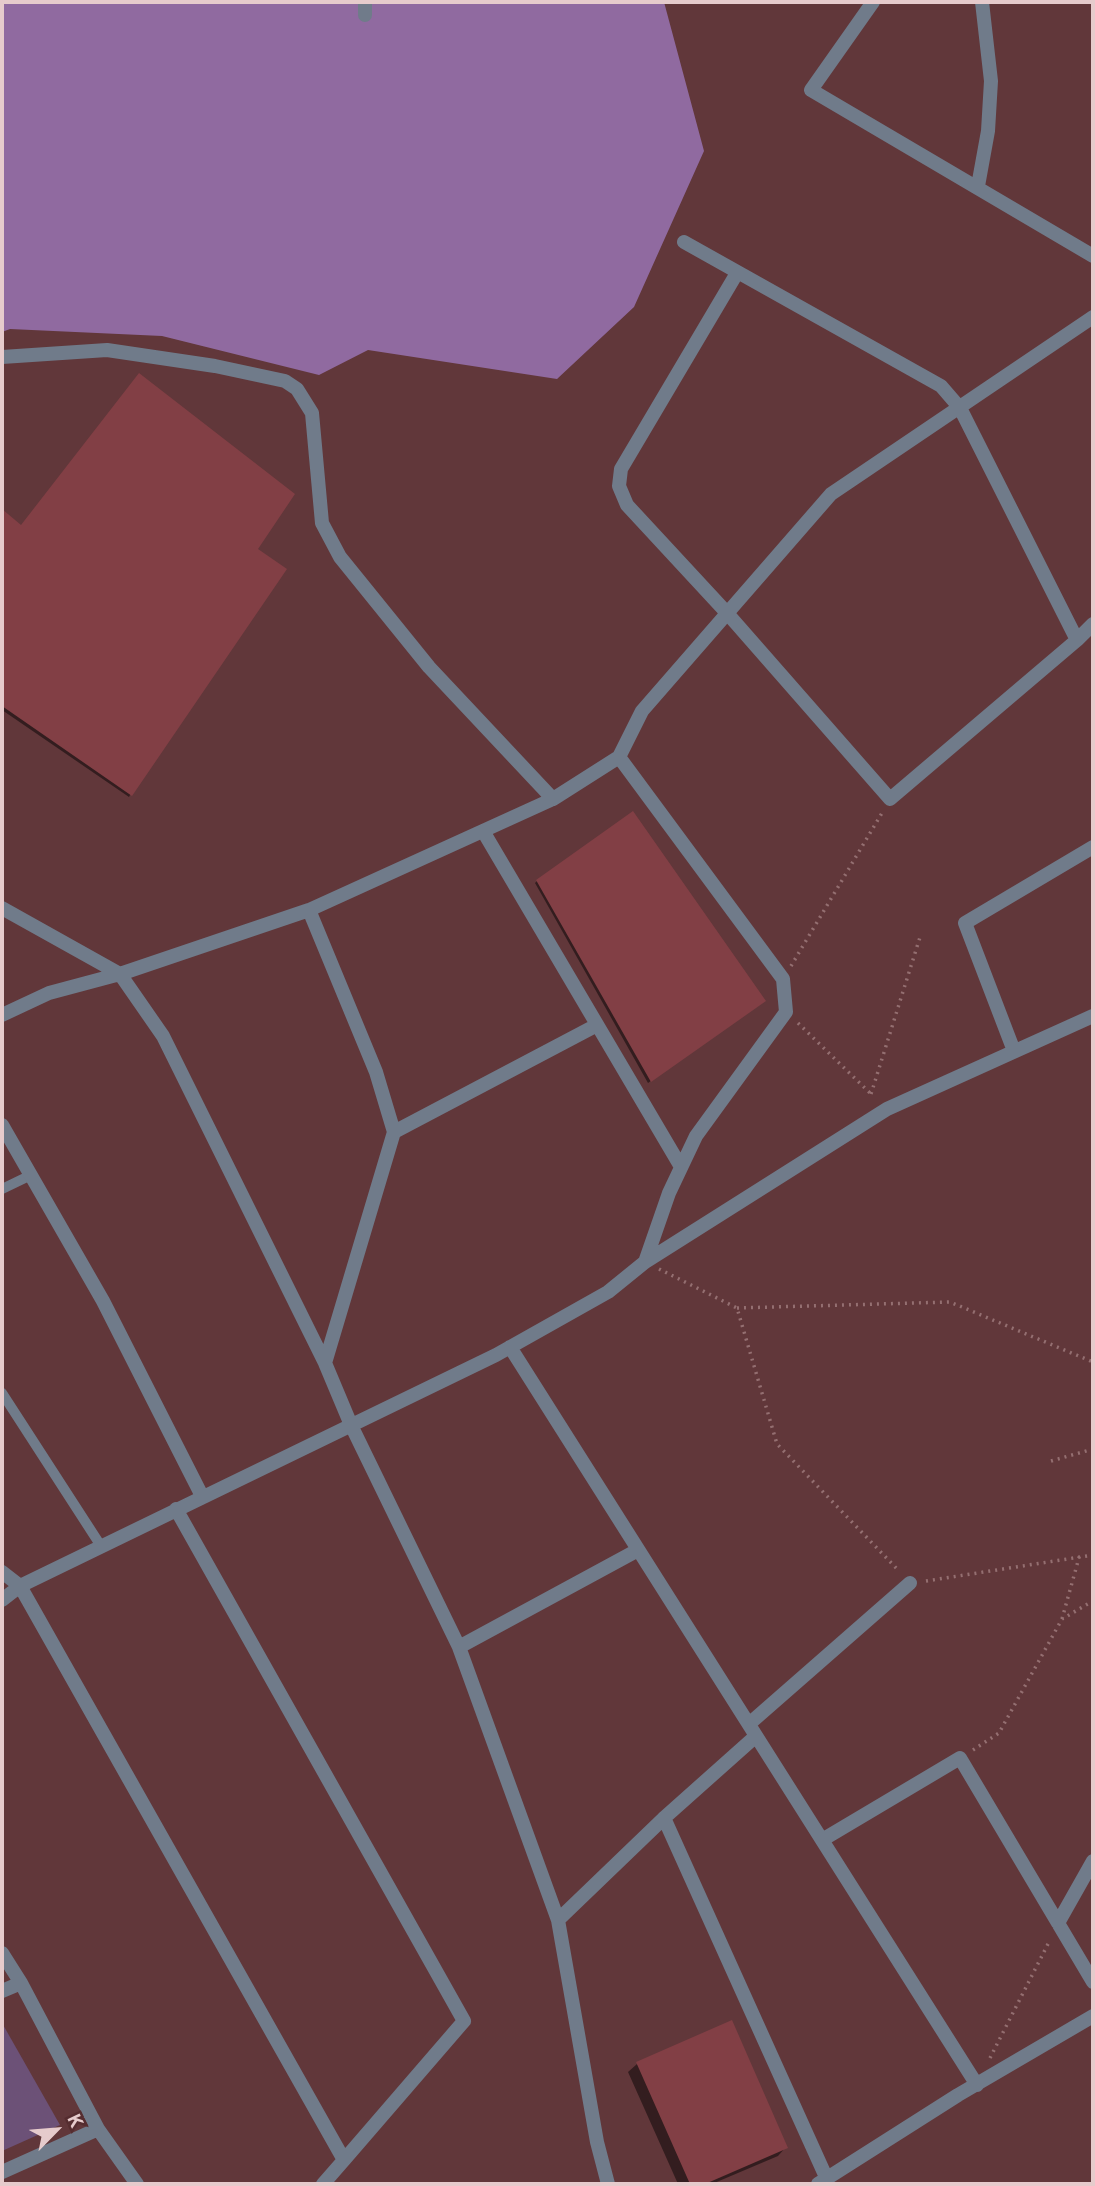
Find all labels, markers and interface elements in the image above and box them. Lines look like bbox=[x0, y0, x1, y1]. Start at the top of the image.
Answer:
north arrow bbox=[21, 2095, 91, 2165]
text: K bbox=[62, 2110, 89, 2132]

